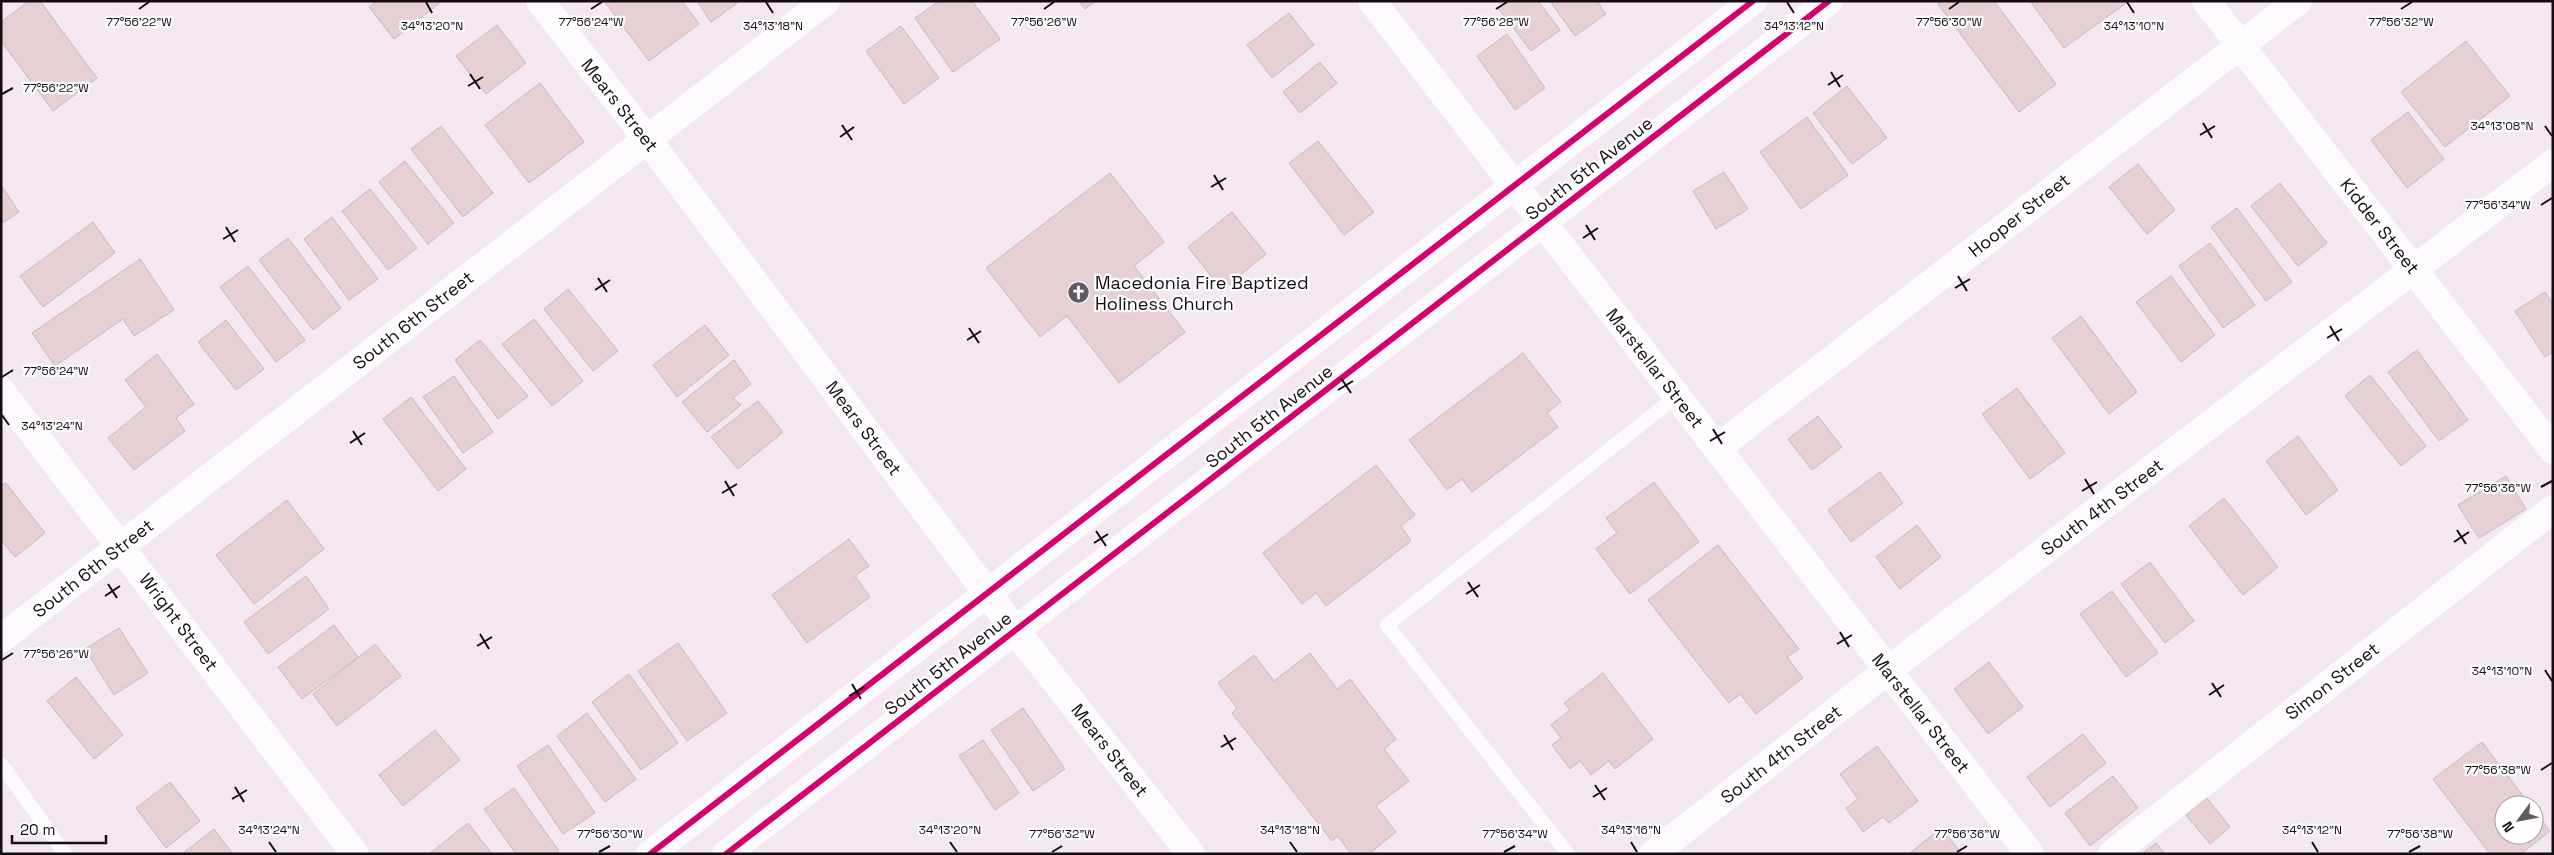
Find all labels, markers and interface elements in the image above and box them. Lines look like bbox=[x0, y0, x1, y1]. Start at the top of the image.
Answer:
text: 77°56'22"W bbox=[106, 14, 172, 30]
text: 77°56'24"W bbox=[558, 14, 624, 30]
text: 77°56'26"W bbox=[1011, 14, 1077, 30]
text: 77°56'28"W bbox=[1463, 14, 1529, 30]
text: 77°56'30"W bbox=[1916, 14, 1983, 30]
text: 77°56'32"W bbox=[2368, 14, 2434, 30]
text: 34°13'20"N bbox=[401, 18, 463, 34]
text: 34°13'18"N bbox=[743, 18, 803, 34]
text: 34°13'12"N bbox=[1764, 18, 1824, 34]
text: 34°13'10"N bbox=[2104, 18, 2164, 34]
street label: Mears Street bbox=[576, 54, 664, 156]
text: 77°56'22"W bbox=[23, 80, 89, 96]
street label: South 5th Avenue bbox=[1521, 111, 1657, 225]
text: 34°13'08"N bbox=[2471, 118, 2533, 134]
street label: Hooper Street bbox=[1964, 168, 2074, 262]
street label: Kidder Street bbox=[2335, 173, 2425, 279]
text: 77°56'34"W bbox=[2465, 197, 2531, 213]
street label: South 6th Street bbox=[348, 266, 478, 374]
place label: Macedonia Fire Baptized Holiness Church bbox=[1095, 271, 1309, 315]
church icon: Macedonia Fire Baptized Holiness Church bbox=[1067, 280, 1091, 304]
street label: Marstellar Street bbox=[1601, 303, 1709, 433]
street label: South 5th Avenue bbox=[1201, 359, 1337, 473]
text: 77°56'24"W bbox=[23, 363, 89, 379]
street label: Mears Street bbox=[821, 376, 907, 480]
text: 34°13'24"N bbox=[21, 418, 83, 434]
street label: South 4th Street bbox=[2036, 453, 2168, 561]
text: 77°56'36"W bbox=[2465, 480, 2531, 496]
street label: South 6th Street bbox=[28, 514, 158, 622]
street label: Wright Street bbox=[135, 568, 223, 676]
street label: South 5th Avenue bbox=[880, 606, 1016, 720]
street label: Simon Street bbox=[2281, 637, 2383, 725]
text: 77°56'26"W bbox=[23, 646, 89, 662]
street label: Marstellar Street bbox=[1867, 648, 1975, 778]
text: 34°13'10"N bbox=[2472, 663, 2532, 679]
street label: Mears Street bbox=[1066, 699, 1154, 801]
street label: South 4th Street bbox=[1716, 700, 1846, 808]
text: 77°56'38"W bbox=[2465, 762, 2531, 778]
north arrow bbox=[2494, 795, 2544, 845]
scale bar bbox=[12, 812, 106, 844]
text: N bbox=[2498, 818, 2518, 836]
text: 20 m bbox=[20, 820, 55, 839]
text: 34°13'24"N bbox=[238, 822, 300, 838]
text: 34°13'20"N bbox=[919, 822, 981, 838]
text: 34°13'18"N bbox=[1260, 822, 1320, 838]
text: 34°13'16"N bbox=[1601, 822, 1661, 838]
text: 34°13'12"N bbox=[2282, 822, 2342, 838]
text: 77°56'30"W bbox=[577, 826, 644, 842]
text: 77°56'32"W bbox=[1029, 826, 1095, 842]
text: 77°56'34"W bbox=[1482, 826, 1548, 842]
text: 77°56'36"W bbox=[1934, 826, 2000, 842]
text: 77°56'38"W bbox=[2387, 826, 2453, 842]

